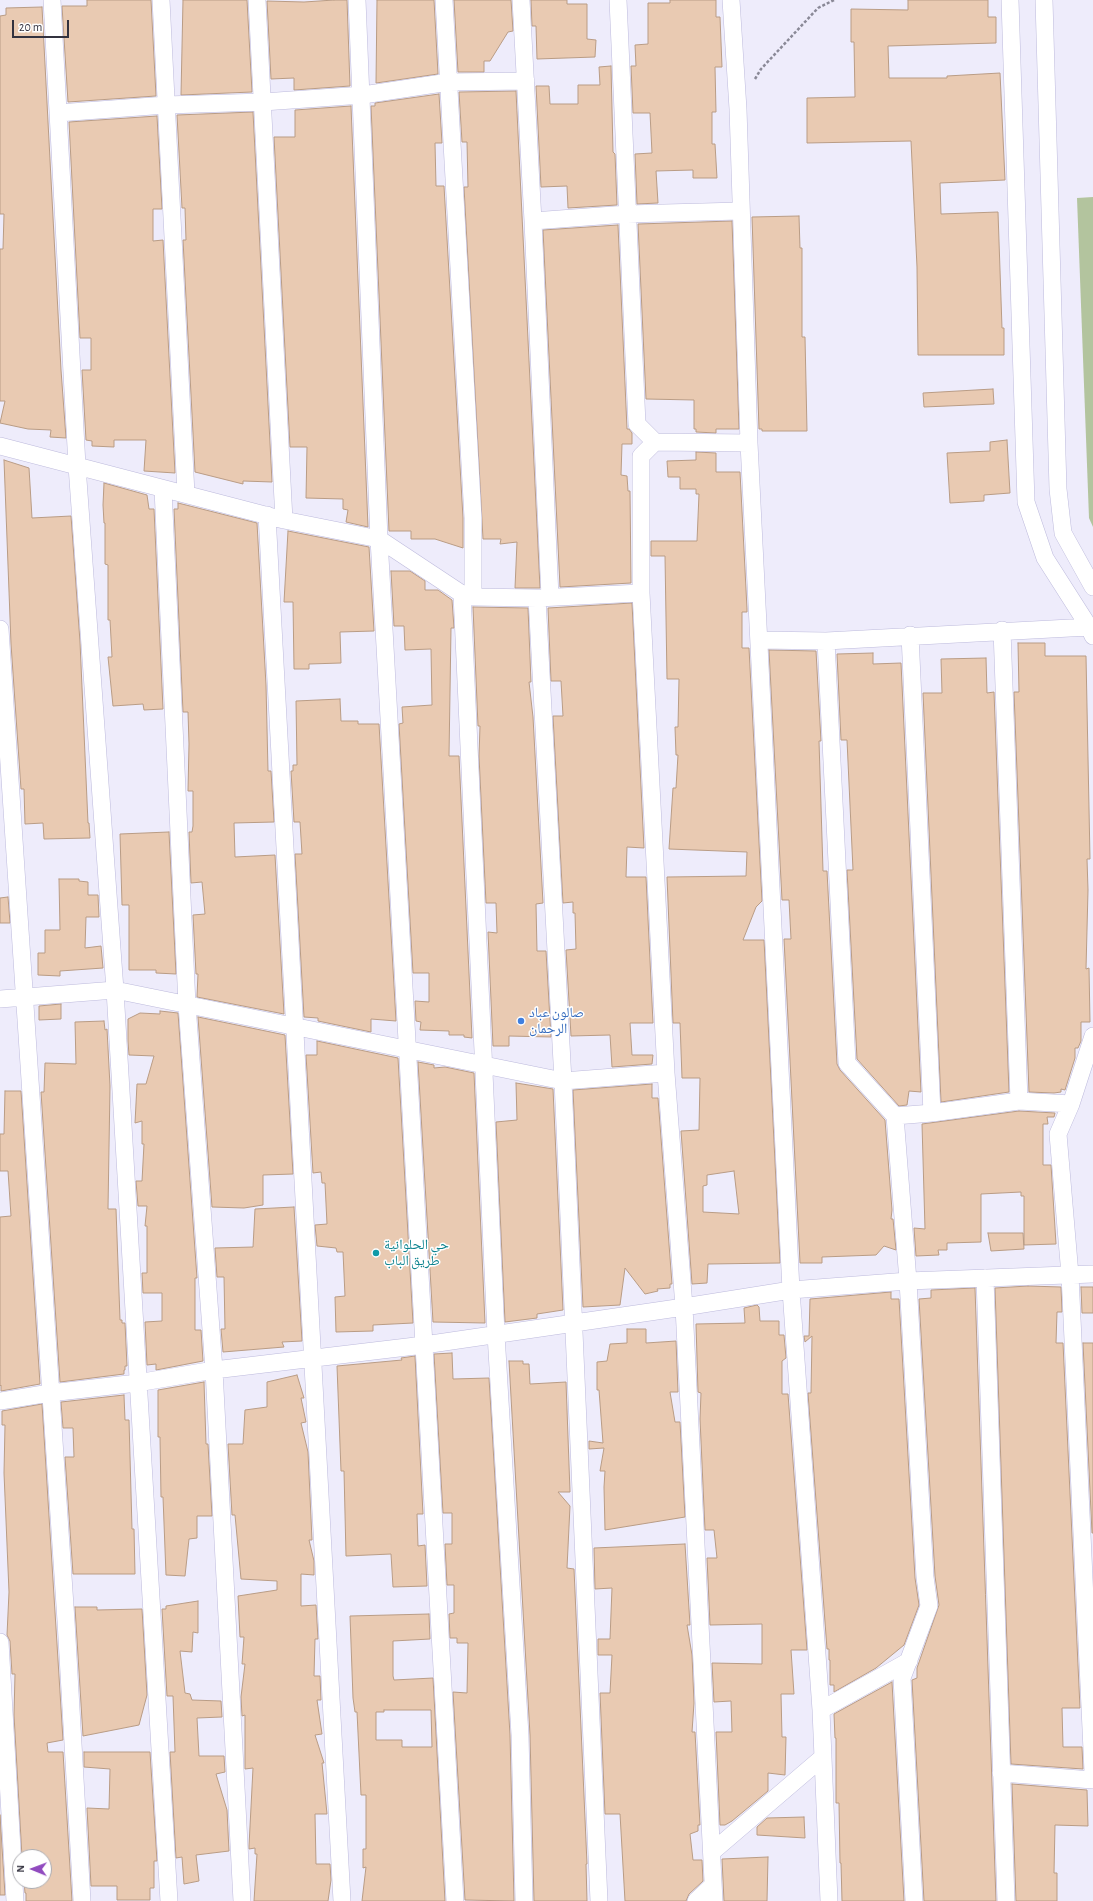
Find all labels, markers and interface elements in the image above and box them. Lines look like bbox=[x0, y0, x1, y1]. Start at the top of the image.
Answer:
scale bar bbox=[14, 12, 71, 38]
text: 20 m bbox=[19, 21, 42, 33]
place label: صالون عباد الرحمان bbox=[529, 1005, 584, 1038]
marker: صالون عباد الرحمان bbox=[516, 1016, 526, 1026]
place label: حي الحلوانية طريق الباب bbox=[384, 1237, 449, 1270]
marker: حي الحلوانية طريق الباب bbox=[371, 1248, 381, 1258]
north arrow bbox=[12, 1849, 52, 1889]
text: N bbox=[15, 1865, 26, 1873]

